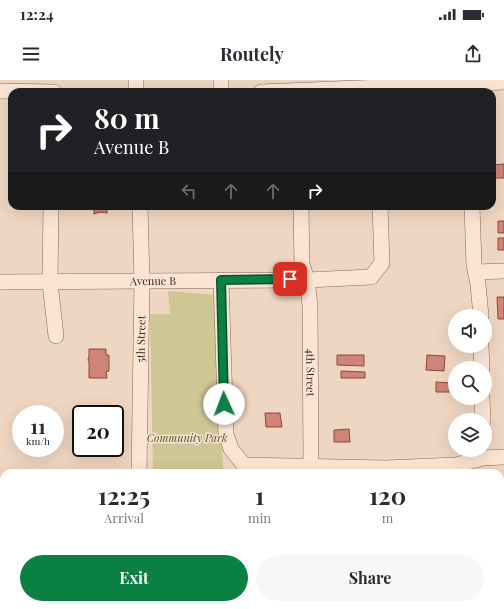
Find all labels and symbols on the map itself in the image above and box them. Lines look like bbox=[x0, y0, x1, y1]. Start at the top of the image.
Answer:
pin bbox=[273, 262, 307, 296]
street label: Avenue B bbox=[129, 273, 176, 288]
street label: 5th Street bbox=[133, 315, 148, 363]
street label: 4th Street bbox=[303, 348, 319, 397]
position arrow bbox=[203, 383, 245, 425]
speed limit sign: 20 bbox=[72, 405, 124, 457]
park label: Community Park bbox=[147, 430, 228, 445]

